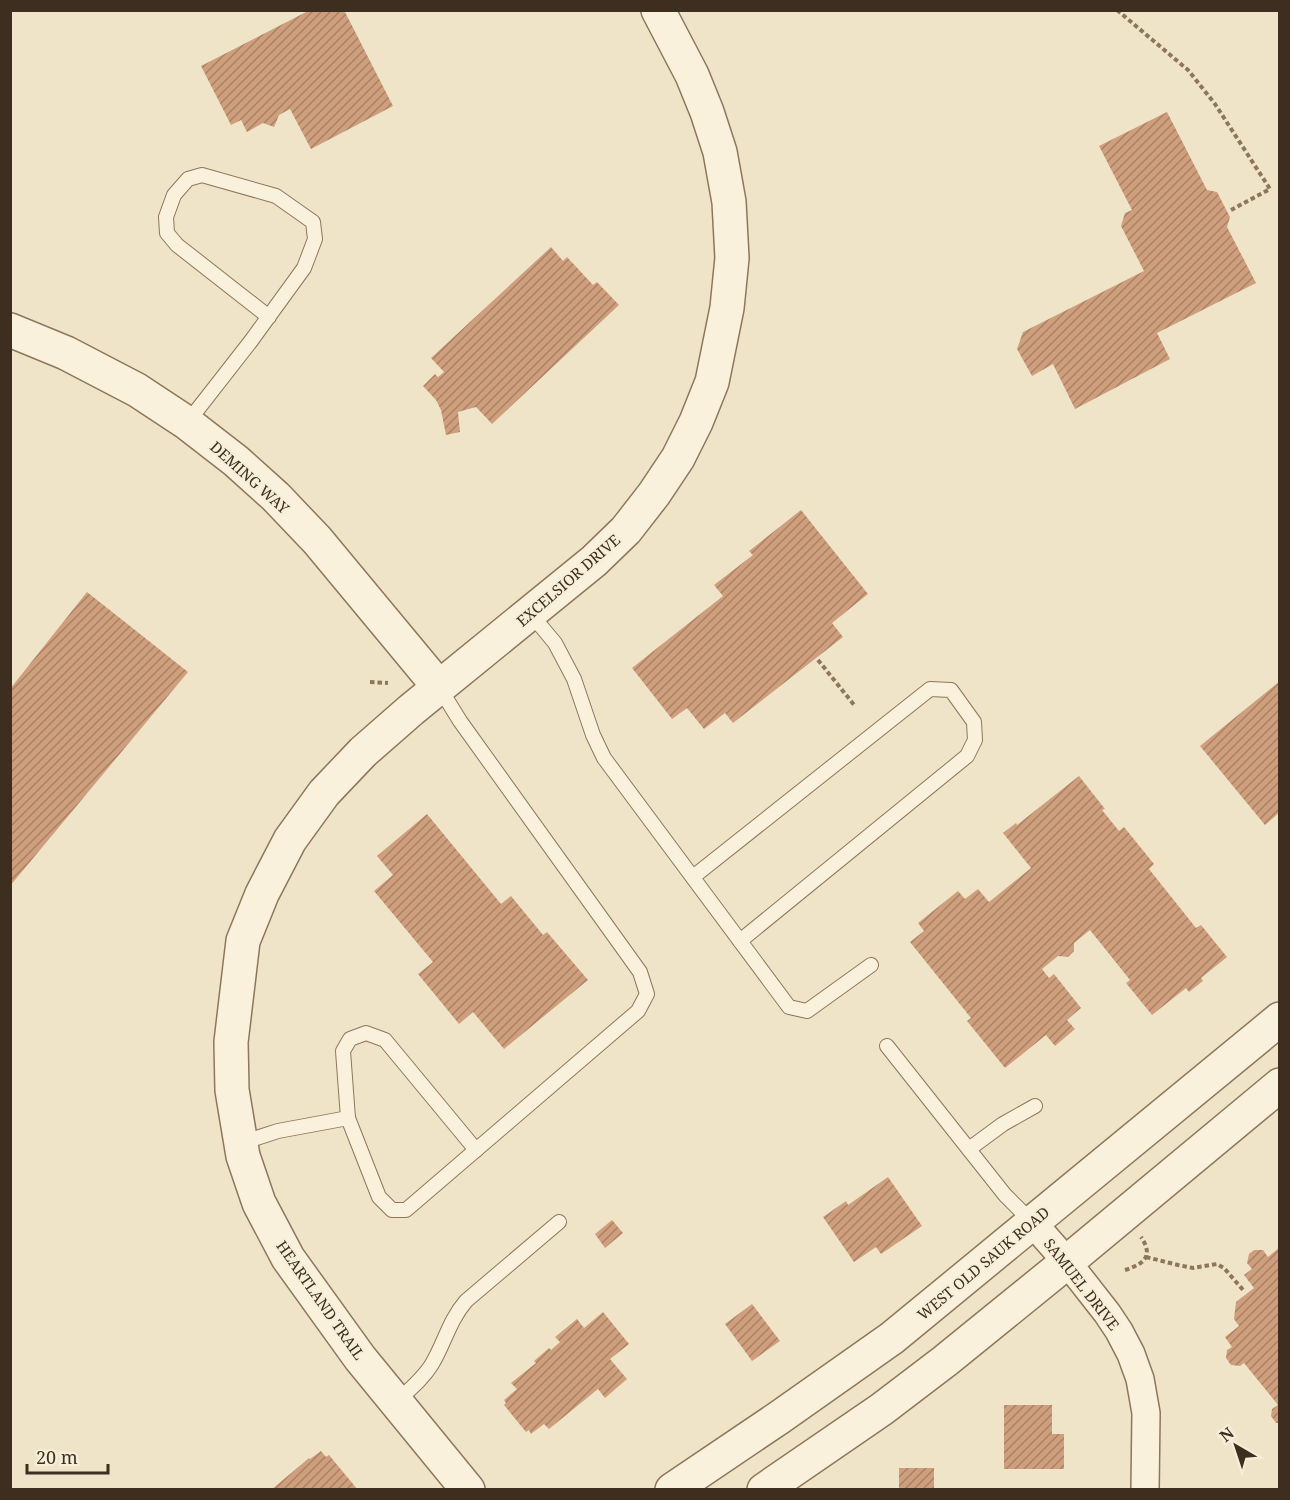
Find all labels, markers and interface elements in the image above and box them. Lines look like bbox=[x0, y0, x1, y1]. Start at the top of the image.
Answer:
street label: DEMING WAY bbox=[206, 436, 294, 518]
street label: EXCELSIOR DRIVE bbox=[512, 529, 624, 631]
street label: WEST OLD SAUK ROAD bbox=[913, 1202, 1053, 1324]
street label: SAMUEL DRIVE bbox=[1040, 1234, 1124, 1334]
street label: HEARTLAND TRAIL bbox=[272, 1236, 370, 1364]
north arrow bbox=[1206, 1416, 1266, 1476]
text: N bbox=[1215, 1422, 1239, 1447]
scale bar bbox=[27, 1437, 108, 1475]
text: 20 m bbox=[36, 1445, 78, 1469]

